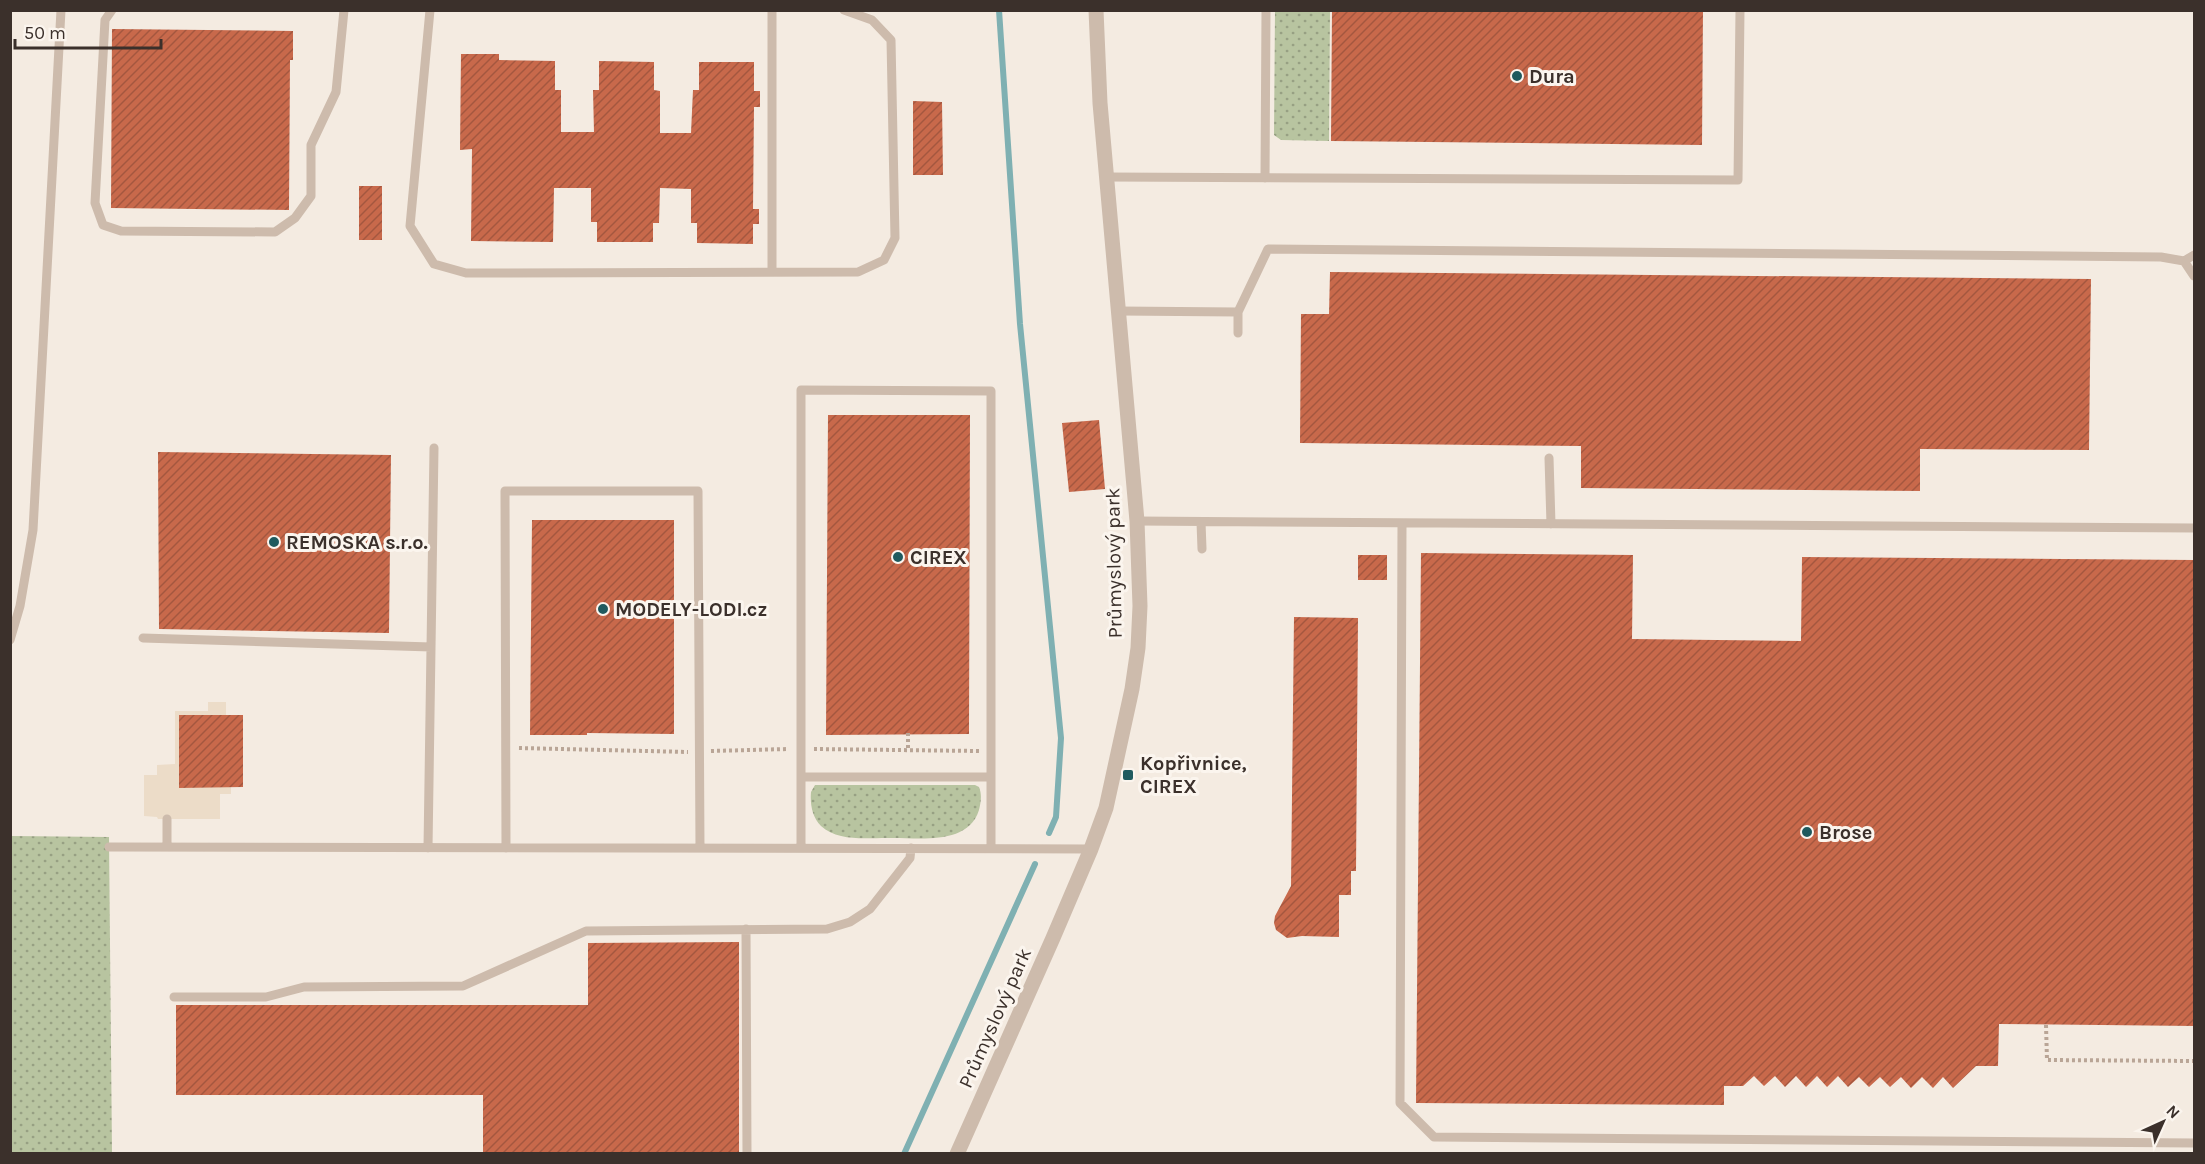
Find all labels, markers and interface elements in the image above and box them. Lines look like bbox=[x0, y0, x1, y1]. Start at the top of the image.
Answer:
scale bar bbox=[15, 12, 160, 50]
text: 50 m bbox=[24, 22, 66, 44]
place label: Dura bbox=[1529, 65, 1575, 88]
marker: Dura bbox=[1510, 69, 1524, 83]
street label: Průmyslový park bbox=[1101, 487, 1127, 639]
place label: REMOSKA s.r.o. bbox=[286, 531, 428, 554]
marker: REMOSKA s.r.o. bbox=[267, 535, 281, 549]
place label: CIREX bbox=[910, 546, 967, 569]
marker: CIREX bbox=[891, 550, 905, 564]
place label: MODELY-LODI.cz bbox=[615, 598, 767, 621]
marker: MODELY-LODI.cz bbox=[596, 602, 610, 616]
place label: Kopřivnice, CIREX bbox=[1140, 752, 1247, 798]
marker: Kopřivnice, CIREX bbox=[1121, 768, 1135, 782]
place label: Brose bbox=[1819, 821, 1872, 844]
marker: Brose bbox=[1800, 825, 1814, 839]
street label: Průmyslový park bbox=[954, 944, 1036, 1092]
north arrow bbox=[2133, 1092, 2193, 1152]
text: N bbox=[2162, 1101, 2184, 1123]

